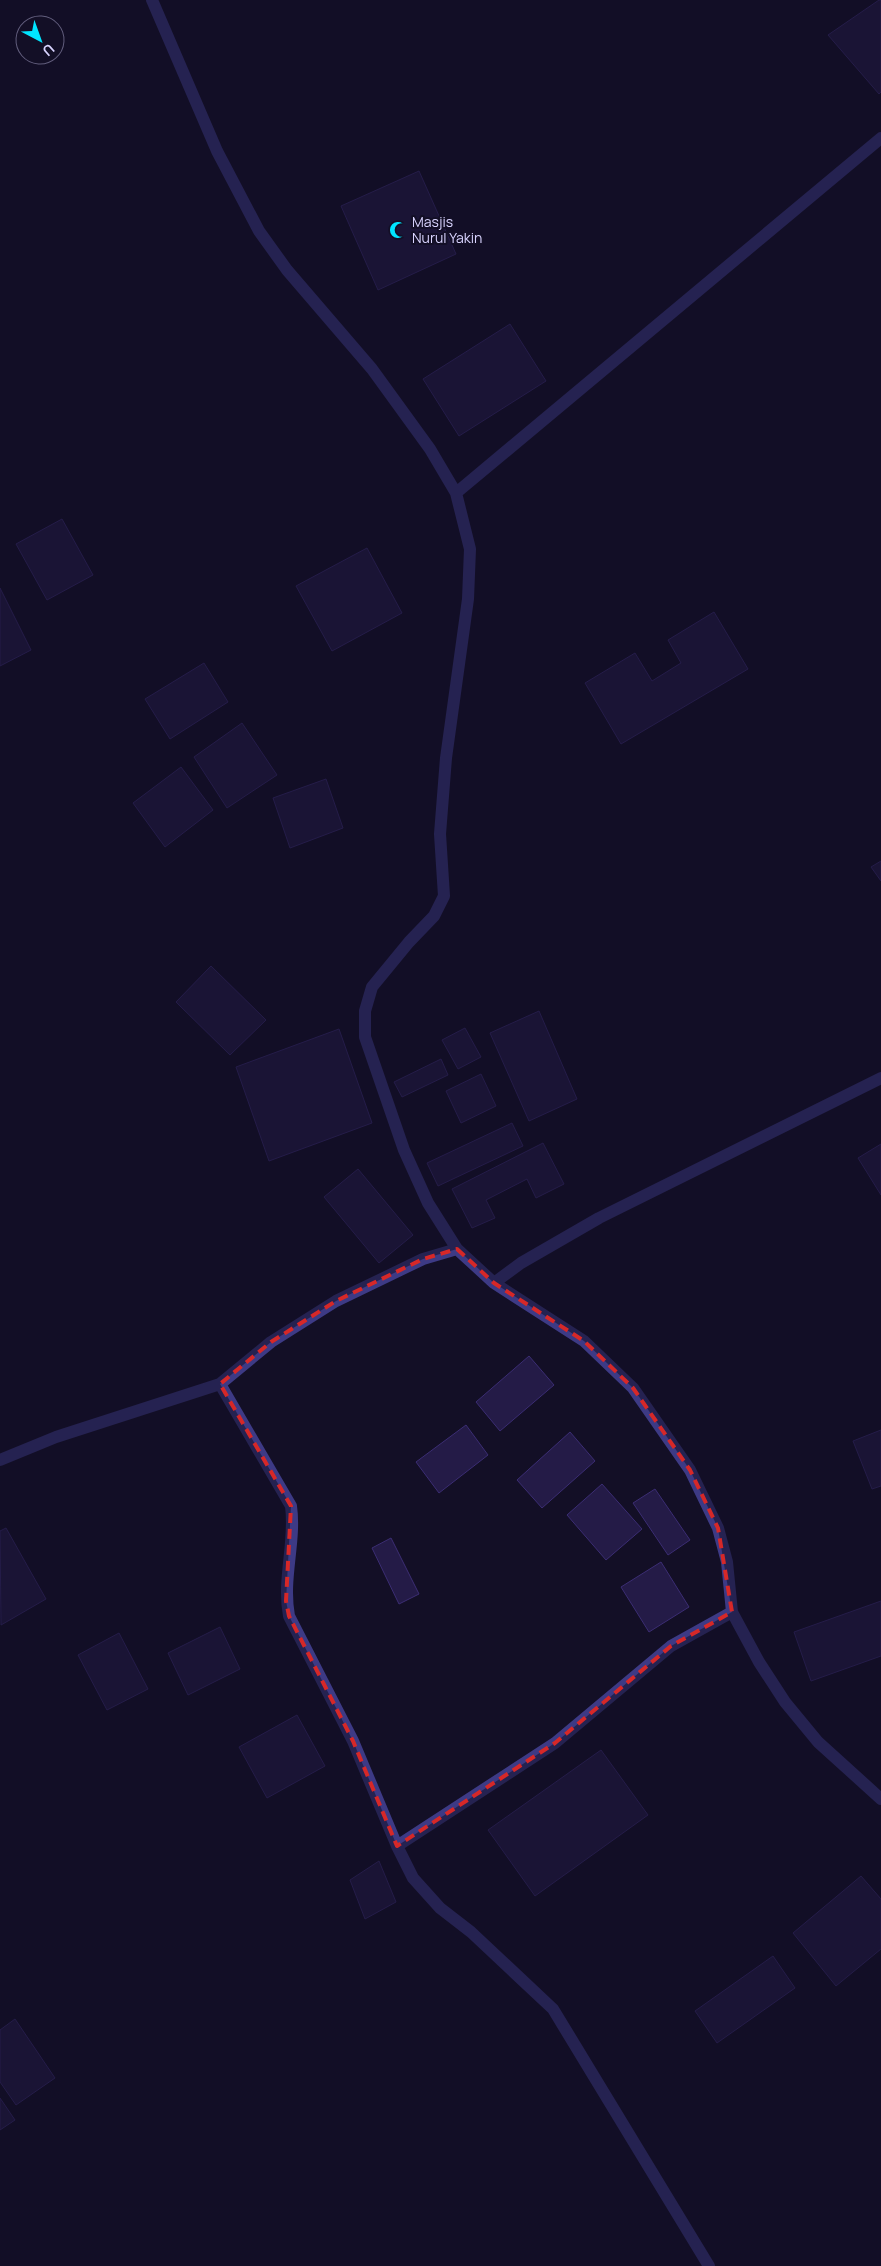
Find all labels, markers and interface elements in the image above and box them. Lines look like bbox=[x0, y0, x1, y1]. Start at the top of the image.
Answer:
north arrow bbox=[15, 15, 65, 65]
text: U bbox=[39, 40, 59, 61]
place label: Masjis Nurul Yakin bbox=[412, 212, 482, 247]
mosque icon: Masjis Nurul Yakin bbox=[388, 220, 408, 240]

